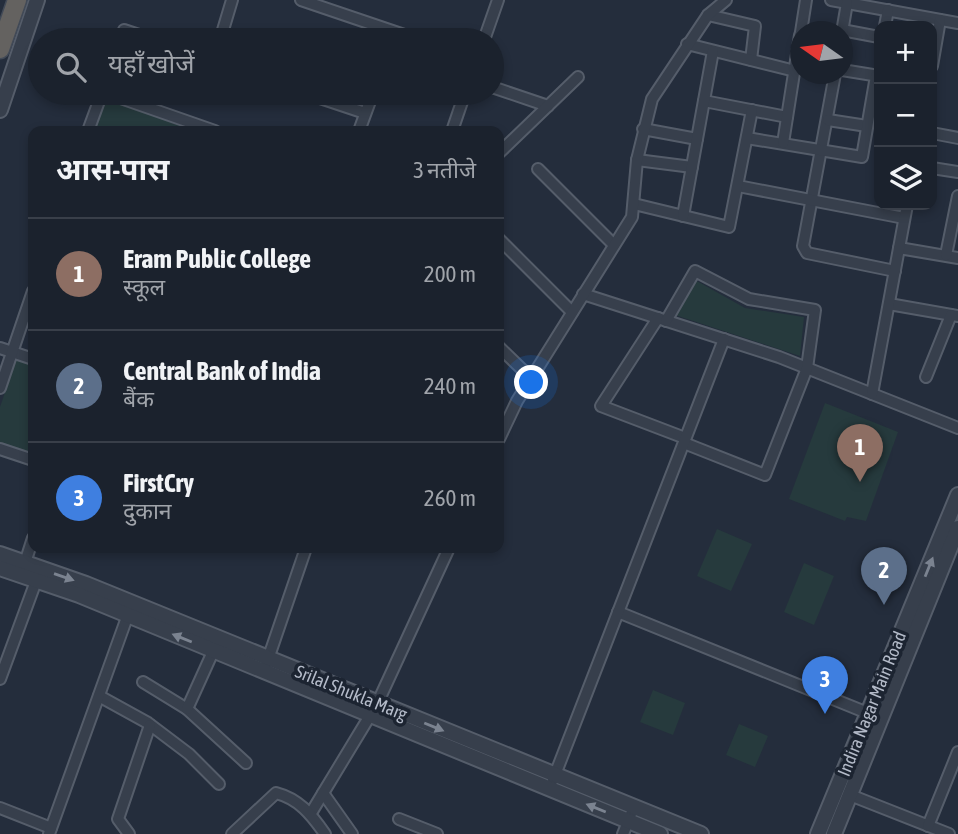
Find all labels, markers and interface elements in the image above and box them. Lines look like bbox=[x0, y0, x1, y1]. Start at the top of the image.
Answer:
north arrow bbox=[790, 21, 853, 84]
map controls bbox=[874, 21, 937, 210]
button: + bbox=[874, 21, 937, 84]
search box bbox=[28, 28, 504, 105]
icon: search bbox=[52, 48, 90, 86]
text: यहाँ खोजें bbox=[108, 49, 194, 79]
button: − bbox=[874, 84, 937, 147]
button: layers bbox=[874, 147, 937, 210]
text: आस-पास bbox=[56, 152, 169, 186]
text: 3 नतीजे bbox=[413, 157, 476, 183]
text: Eram Public College bbox=[123, 244, 311, 274]
text: 1 bbox=[74, 261, 84, 287]
text: 200 m bbox=[424, 261, 476, 287]
text: स्कूल bbox=[123, 274, 165, 300]
text: Central Bank of India bbox=[123, 356, 321, 386]
your location bbox=[514, 365, 548, 399]
text: 2 bbox=[74, 373, 84, 399]
text: 240 m bbox=[424, 373, 476, 399]
text: बैंक bbox=[123, 386, 154, 412]
pin: 1 bbox=[837, 424, 883, 482]
text: FirstCry bbox=[123, 468, 194, 498]
text: 3 bbox=[74, 485, 84, 511]
text: 260 m bbox=[424, 485, 476, 511]
text: दुकान bbox=[123, 498, 172, 524]
pin: 2 bbox=[861, 547, 907, 605]
one-way arrow bbox=[923, 556, 934, 577]
one-way arrow bbox=[54, 572, 75, 583]
street label: Indira Nagar Main Road bbox=[833, 628, 910, 779]
one-way arrow bbox=[171, 632, 192, 643]
pin: 3 bbox=[802, 656, 848, 714]
street label: Srilal Shukla Marg bbox=[292, 661, 410, 725]
one-way arrow bbox=[424, 721, 445, 732]
one-way arrow bbox=[586, 802, 607, 813]

